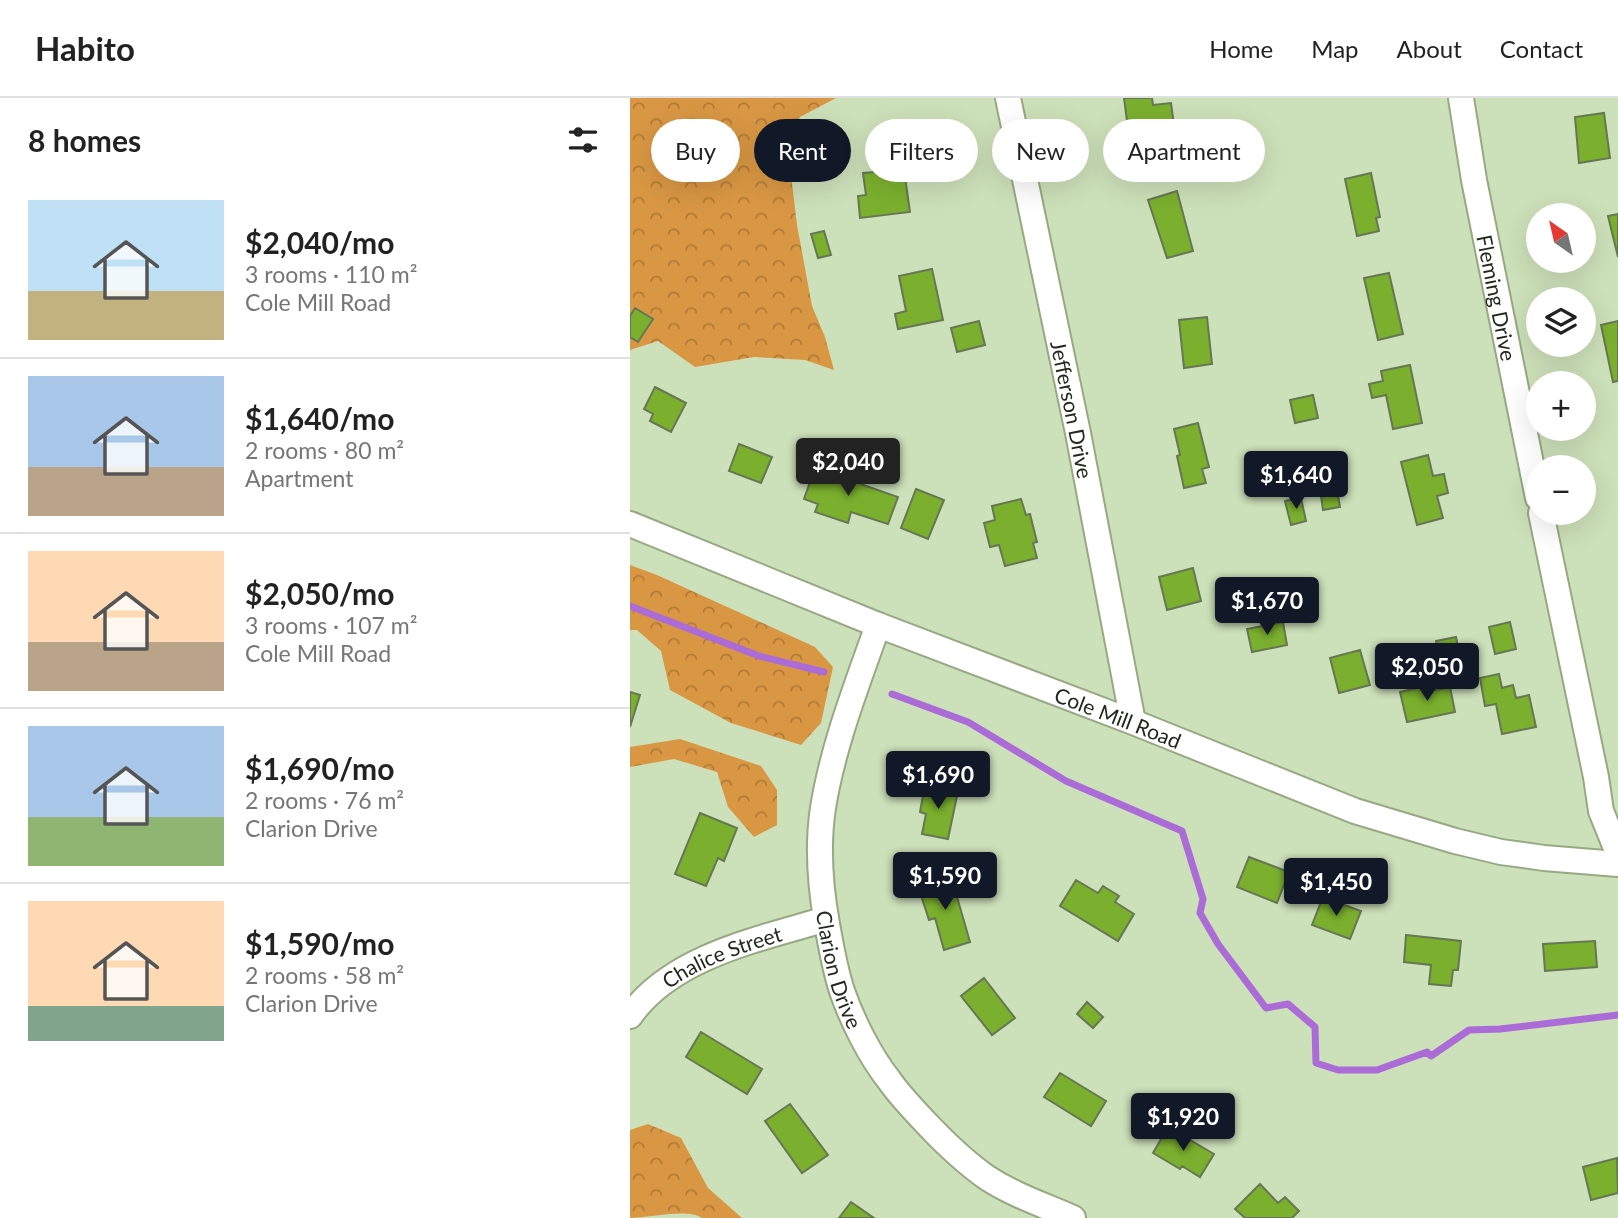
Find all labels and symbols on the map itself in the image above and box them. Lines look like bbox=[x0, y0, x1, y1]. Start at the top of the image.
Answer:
north arrow bbox=[1526, 203, 1596, 273]
street label: Fleming Drive bbox=[1473, 232, 1523, 363]
street label: Jefferson Drive bbox=[1046, 338, 1099, 480]
pin: $2,040 bbox=[791, 438, 905, 498]
pin: $1,640 bbox=[1239, 452, 1353, 511]
pin: $1,670 bbox=[1210, 578, 1324, 637]
pin: $2,050 bbox=[1370, 644, 1484, 703]
street label: Cole Mill Road bbox=[1052, 681, 1185, 753]
pin: $1,690 bbox=[881, 752, 995, 811]
pin: $1,590 bbox=[888, 852, 1002, 912]
pin: $1,450 bbox=[1279, 858, 1393, 918]
street label: Clarion Drive bbox=[812, 908, 868, 1032]
street label: Chalice Street bbox=[657, 920, 785, 992]
pin: $1,920 bbox=[1126, 1094, 1240, 1153]

